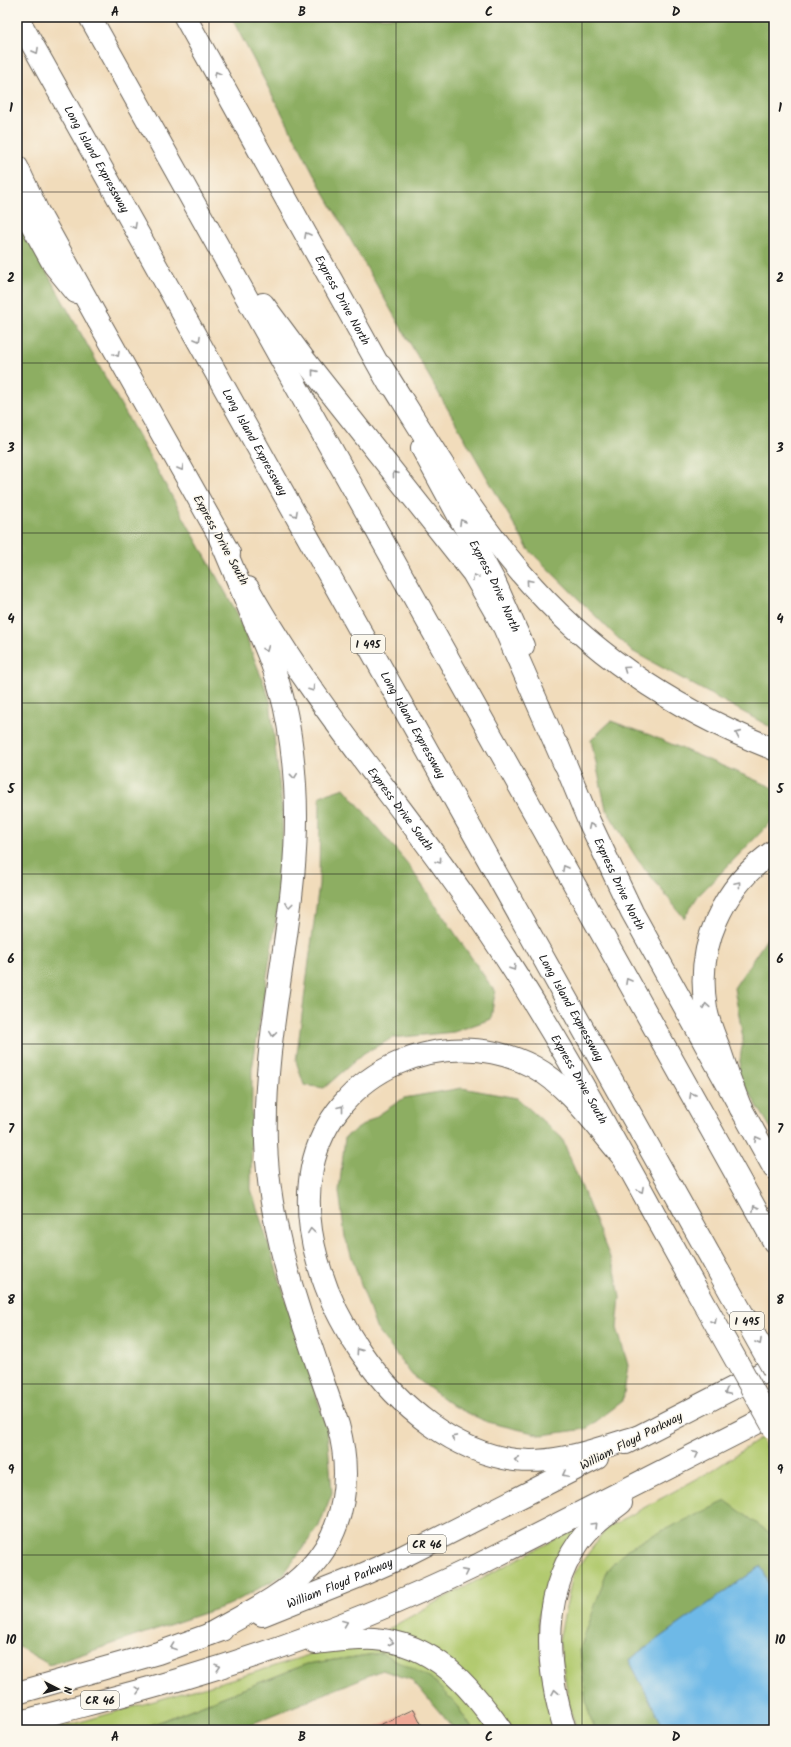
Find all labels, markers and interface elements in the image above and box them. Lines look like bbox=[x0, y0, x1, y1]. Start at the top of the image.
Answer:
text: A bbox=[111, 2, 119, 23]
text: B bbox=[298, 2, 306, 23]
text: C bbox=[485, 2, 493, 23]
text: D bbox=[672, 2, 681, 23]
one-way arrow bbox=[32, 47, 39, 54]
one-way arrow bbox=[214, 71, 221, 78]
text: 1 bbox=[9, 98, 13, 119]
text: 1 bbox=[778, 98, 782, 119]
street label: Long Island Expressway bbox=[58, 102, 134, 217]
one-way arrow bbox=[129, 221, 137, 229]
one-way arrow bbox=[304, 232, 311, 239]
street label: Express Drive North bbox=[309, 252, 375, 349]
text: 2 bbox=[7, 268, 15, 289]
text: 2 bbox=[776, 268, 784, 289]
one-way arrow bbox=[193, 335, 200, 342]
one-way arrow bbox=[112, 350, 120, 357]
one-way arrow bbox=[312, 370, 319, 377]
street label: Long Island Expressway bbox=[217, 385, 292, 500]
text: 3 bbox=[6, 438, 15, 459]
text: 3 bbox=[775, 438, 784, 459]
one-way arrow bbox=[176, 463, 183, 471]
one-way arrow bbox=[393, 472, 400, 479]
street label: Express Drive South bbox=[188, 492, 253, 589]
one-way arrow bbox=[291, 509, 298, 517]
one-way arrow bbox=[459, 519, 466, 526]
street label: Express Drive North bbox=[463, 537, 525, 635]
one-way arrow bbox=[472, 574, 479, 581]
one-way arrow bbox=[527, 580, 534, 587]
text: 4 bbox=[7, 609, 15, 630]
text: 4 bbox=[776, 609, 784, 630]
road number: I 495 bbox=[351, 635, 385, 653]
one-way arrow bbox=[262, 646, 270, 653]
one-way arrow bbox=[623, 667, 630, 674]
street label: Long Island Expressway bbox=[375, 668, 450, 783]
one-way arrow bbox=[307, 685, 315, 692]
one-way arrow bbox=[734, 731, 742, 739]
street label: Express Drive South bbox=[362, 763, 438, 856]
one-way arrow bbox=[290, 773, 299, 779]
text: 5 bbox=[7, 779, 16, 800]
text: 5 bbox=[776, 779, 785, 800]
one-way arrow bbox=[588, 822, 596, 830]
street label: Express Drive North bbox=[588, 835, 649, 934]
one-way arrow bbox=[434, 857, 442, 864]
one-way arrow bbox=[562, 865, 569, 872]
one-way arrow bbox=[734, 881, 741, 889]
one-way arrow bbox=[285, 902, 294, 908]
text: 6 bbox=[7, 949, 15, 970]
text: 6 bbox=[776, 949, 784, 970]
street label: Long Island Expressway bbox=[533, 951, 609, 1065]
one-way arrow bbox=[508, 964, 516, 971]
one-way arrow bbox=[626, 978, 633, 985]
one-way arrow bbox=[702, 1003, 711, 1009]
one-way arrow bbox=[269, 1031, 278, 1037]
street label: Express Drive South bbox=[545, 1031, 612, 1128]
one-way arrow bbox=[689, 1092, 696, 1099]
one-way arrow bbox=[336, 1106, 343, 1113]
text: 7 bbox=[8, 1119, 15, 1140]
text: 7 bbox=[777, 1119, 784, 1140]
one-way arrow bbox=[755, 1135, 762, 1143]
one-way arrow bbox=[636, 1186, 643, 1193]
one-way arrow bbox=[752, 1205, 760, 1212]
one-way arrow bbox=[307, 1228, 316, 1234]
text: 8 bbox=[7, 1290, 15, 1311]
text: 8 bbox=[776, 1290, 784, 1311]
road number: I 495 bbox=[730, 1312, 764, 1330]
one-way arrow bbox=[709, 1317, 717, 1324]
one-way arrow bbox=[754, 1338, 761, 1345]
one-way arrow bbox=[357, 1348, 364, 1355]
one-way arrow bbox=[724, 1387, 731, 1394]
street label: William Floyd Parkway bbox=[577, 1407, 686, 1476]
one-way arrow bbox=[451, 1436, 458, 1443]
one-way arrow bbox=[691, 1451, 699, 1459]
one-way arrow bbox=[514, 1456, 521, 1465]
text: 9 bbox=[8, 1460, 15, 1481]
text: 9 bbox=[777, 1460, 784, 1481]
one-way arrow bbox=[562, 1469, 570, 1477]
one-way arrow bbox=[589, 1522, 597, 1530]
road number: CR 46 bbox=[408, 1535, 446, 1553]
street label: William Floyd Parkway bbox=[284, 1553, 396, 1614]
one-way arrow bbox=[460, 1569, 468, 1577]
one-way arrow bbox=[342, 1619, 349, 1627]
text: 10 bbox=[6, 1630, 17, 1651]
text: 10 bbox=[775, 1630, 786, 1651]
one-way arrow bbox=[388, 1637, 394, 1646]
one-way arrow bbox=[170, 1643, 177, 1651]
one-way arrow bbox=[214, 1663, 221, 1672]
north arrow bbox=[38, 1669, 78, 1709]
text: N bbox=[58, 1686, 76, 1694]
one-way arrow bbox=[134, 1686, 141, 1695]
one-way arrow bbox=[551, 1689, 560, 1695]
road number: CR 46 bbox=[81, 1691, 119, 1709]
text: A bbox=[111, 1727, 119, 1747]
text: B bbox=[298, 1727, 306, 1747]
text: C bbox=[485, 1727, 493, 1747]
text: D bbox=[672, 1727, 681, 1747]

